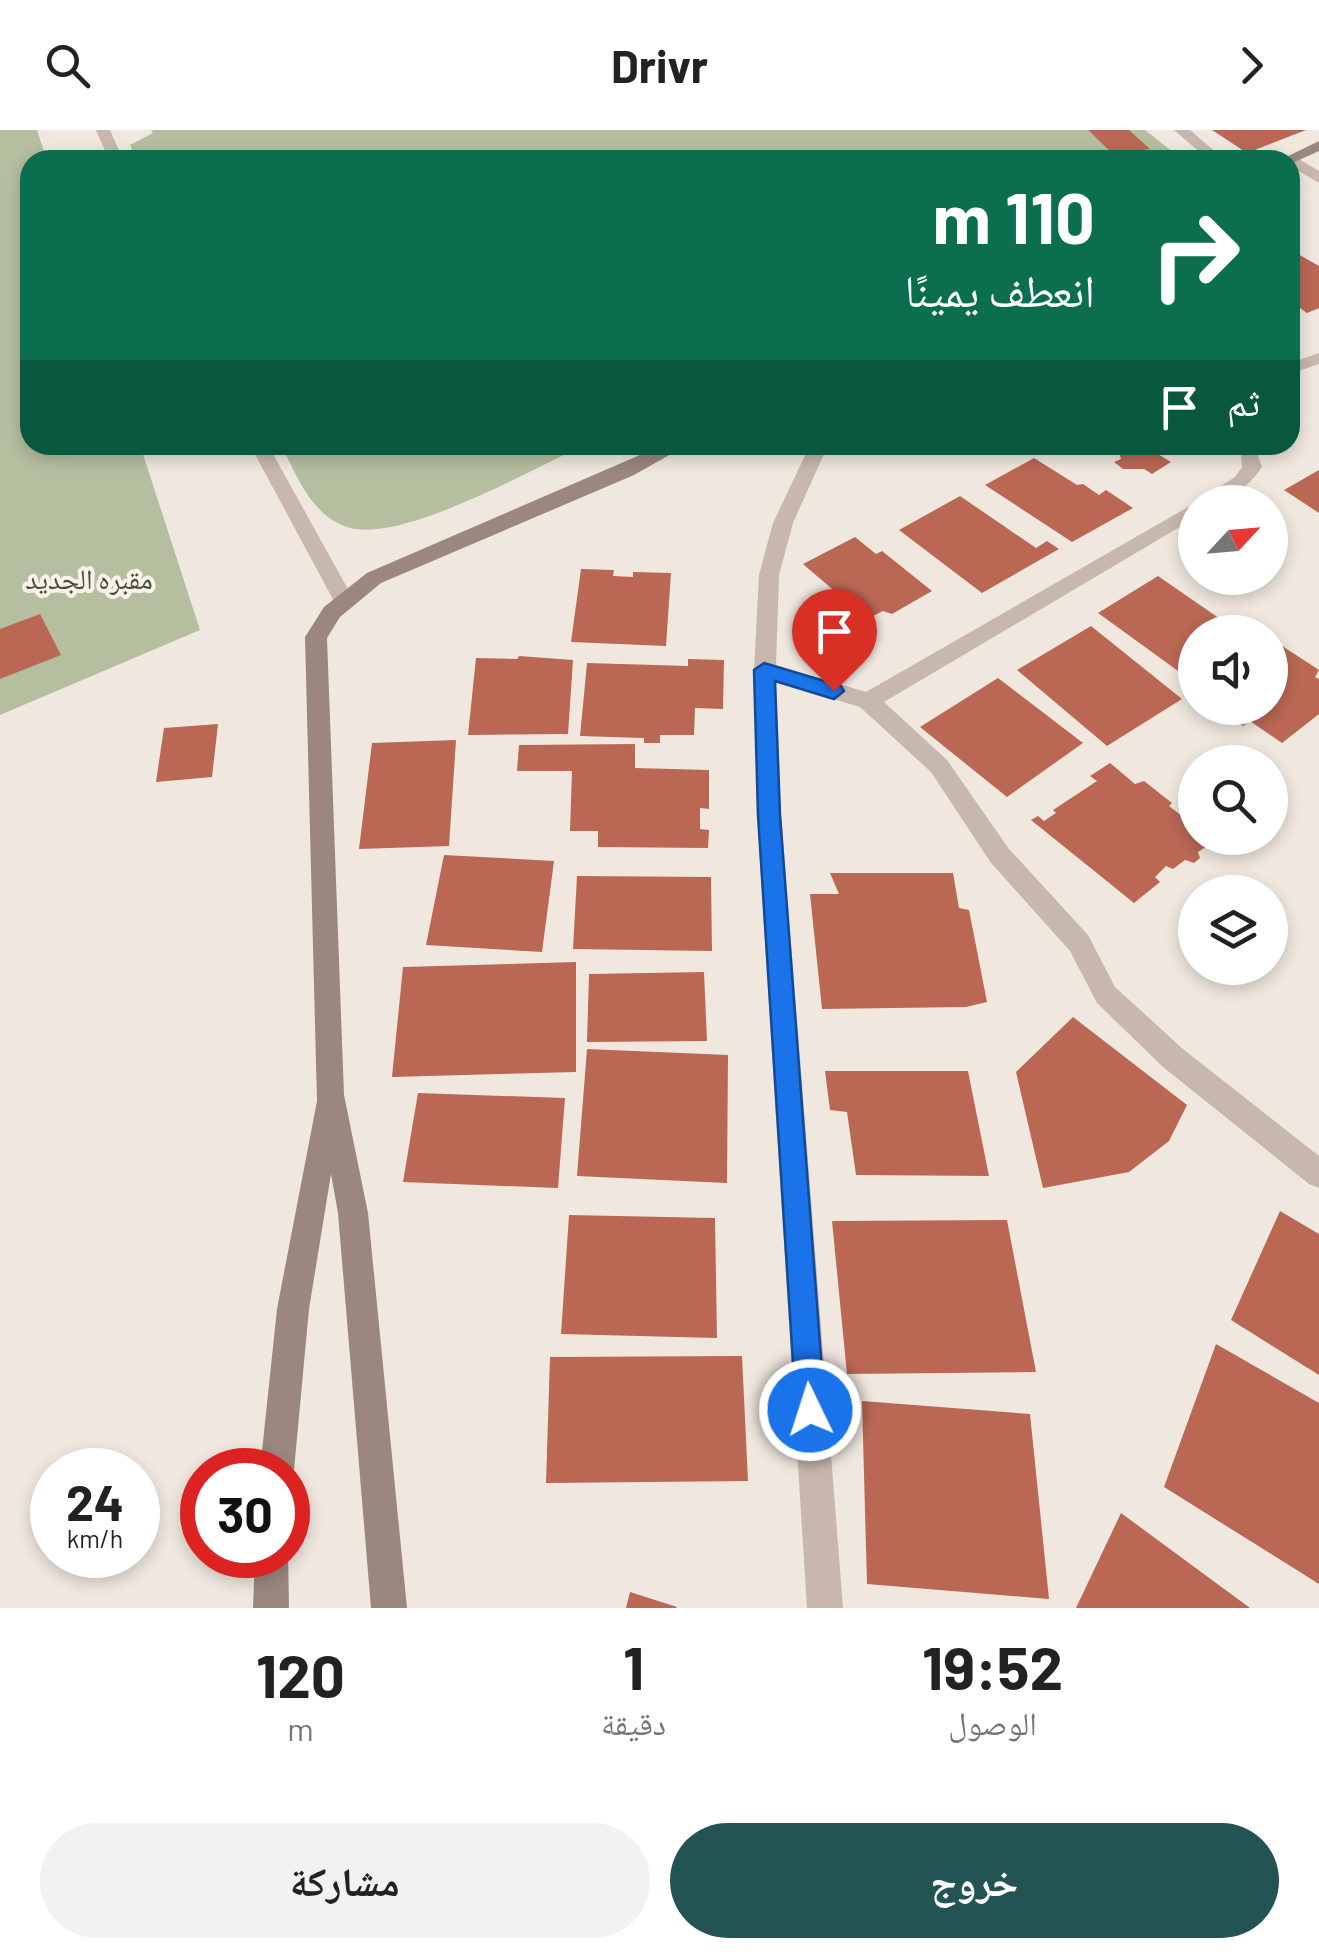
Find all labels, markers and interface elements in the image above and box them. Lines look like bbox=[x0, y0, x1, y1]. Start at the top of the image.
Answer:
icon: search bbox=[40, 38, 95, 93]
text: Drivr bbox=[611, 38, 708, 92]
icon: forward bbox=[1224, 38, 1279, 93]
text: 110 m bbox=[933, 174, 1095, 258]
icon: right bbox=[1130, 190, 1260, 320]
text: انعطف يمينًا bbox=[904, 262, 1095, 316]
text: ثم bbox=[1227, 378, 1260, 424]
icon: arrive bbox=[1152, 380, 1207, 435]
north arrow bbox=[1178, 485, 1288, 595]
map controls bbox=[1178, 485, 1288, 985]
park label: مقبره الجديد bbox=[25, 561, 153, 595]
pin bbox=[792, 589, 877, 692]
icon: arrive bbox=[807, 604, 862, 659]
button: sound bbox=[1178, 615, 1288, 725]
button: search bbox=[1178, 745, 1288, 855]
button: layers bbox=[1178, 875, 1288, 985]
position arrow bbox=[758, 1358, 862, 1462]
speed limit sign: 30 bbox=[180, 1448, 310, 1578]
text: 24 bbox=[66, 1471, 124, 1531]
text: km/h bbox=[67, 1523, 123, 1553]
text: 1 bbox=[623, 1630, 644, 1702]
text: 19:52 bbox=[922, 1630, 1063, 1702]
text: 120 bbox=[256, 1638, 345, 1710]
text: دقيقة bbox=[601, 1703, 666, 1741]
text: الوصول bbox=[948, 1703, 1037, 1741]
text: m bbox=[287, 1709, 314, 1747]
button: مشاركة bbox=[40, 1823, 650, 1938]
button: خروج bbox=[670, 1823, 1279, 1938]

